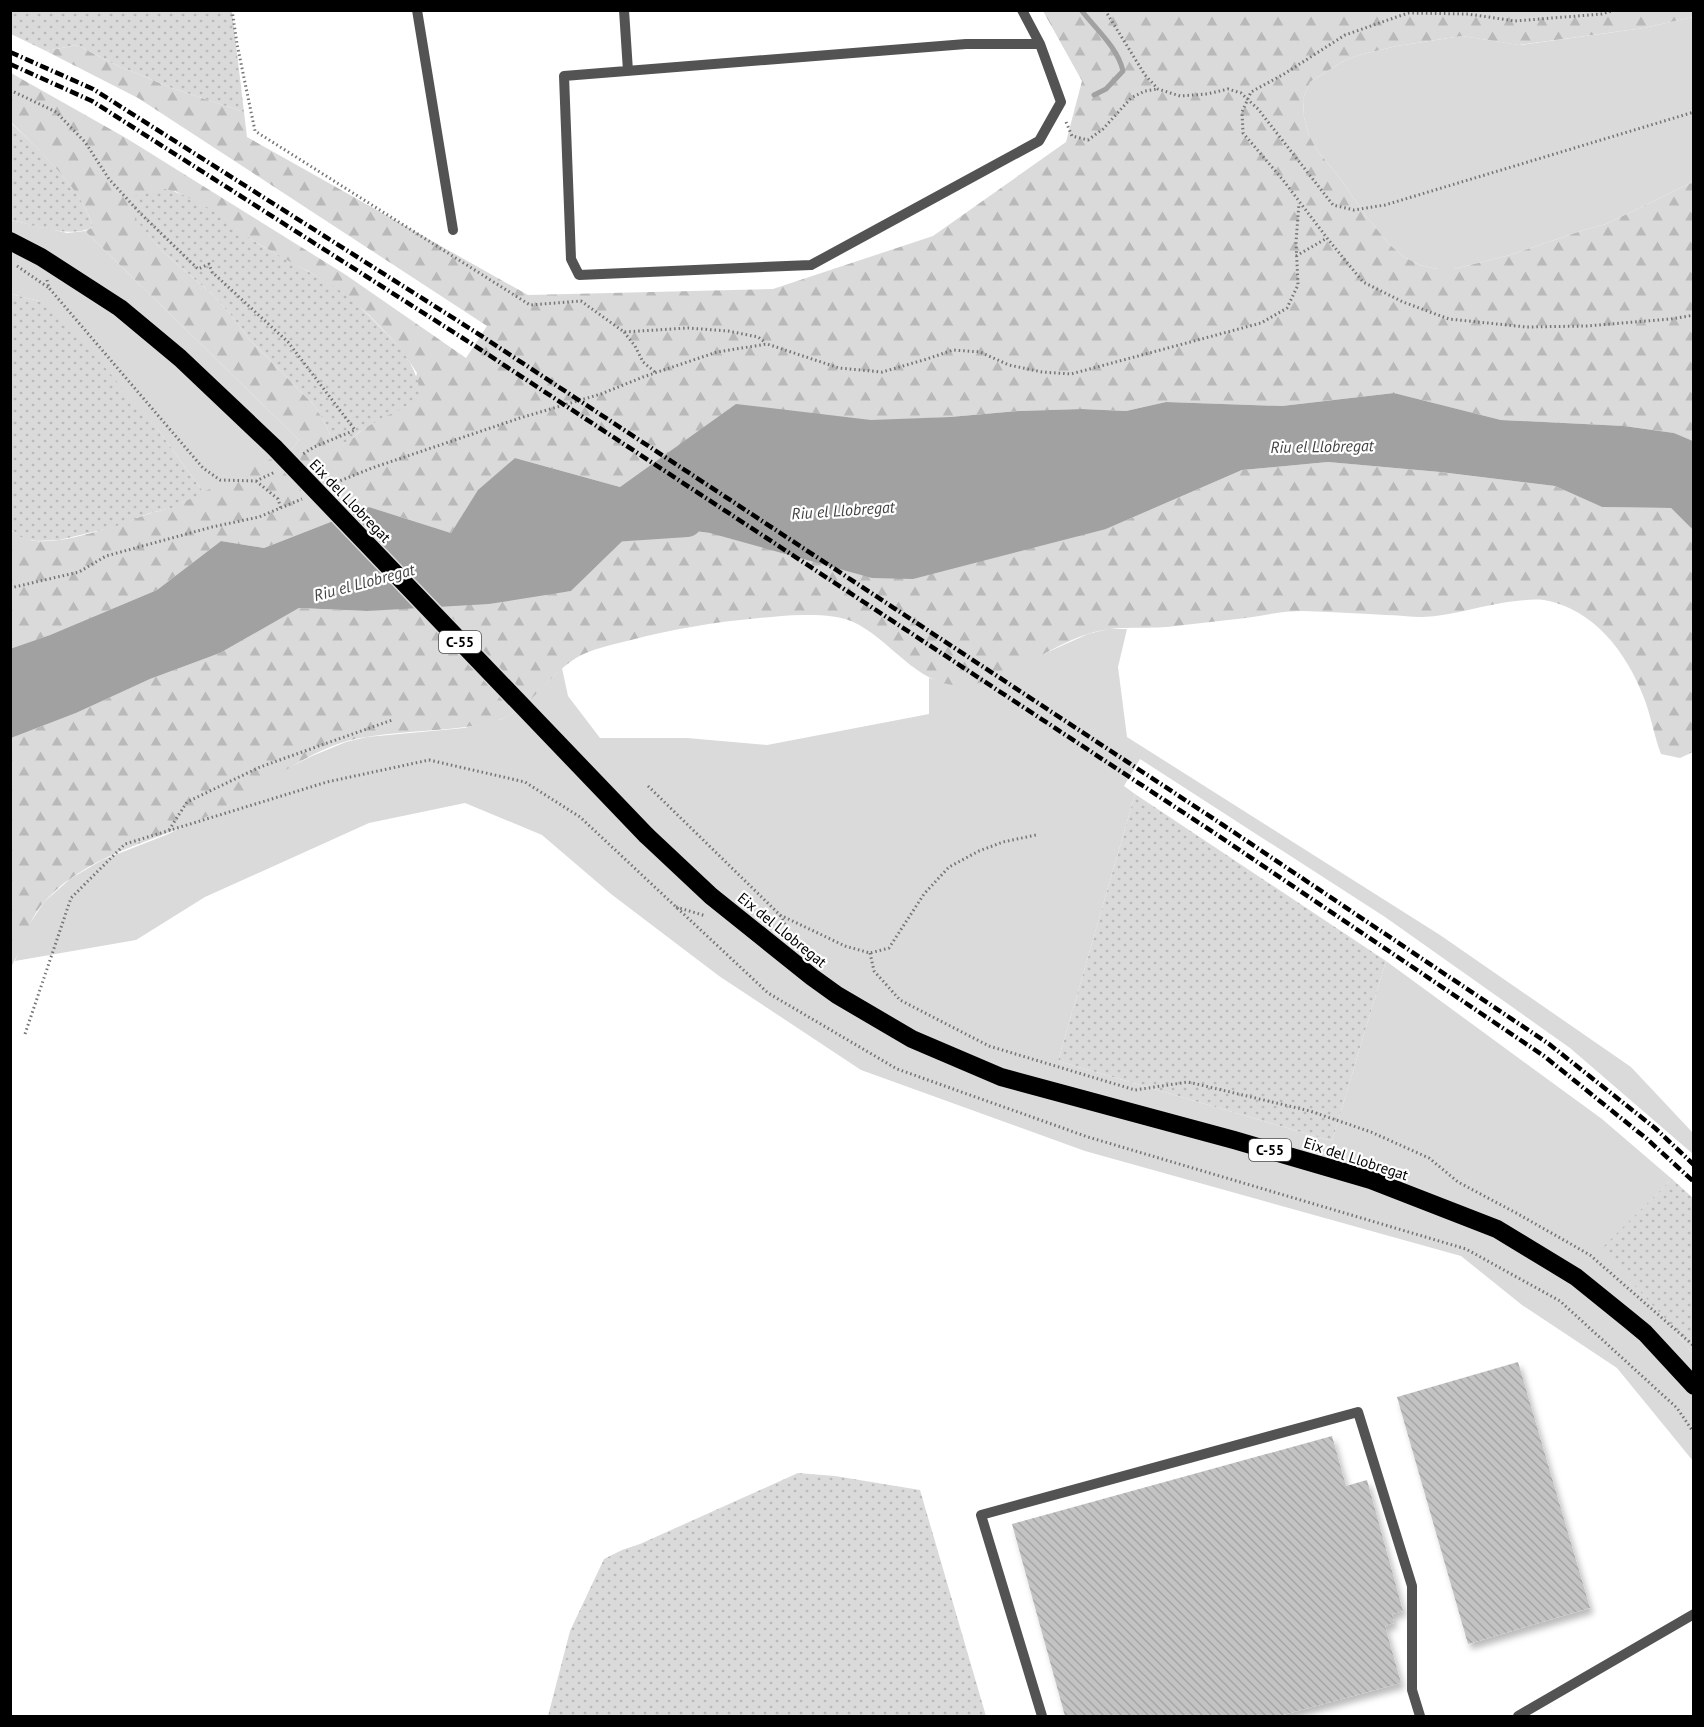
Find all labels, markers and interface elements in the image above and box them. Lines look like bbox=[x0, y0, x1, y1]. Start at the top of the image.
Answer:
water label: Riu el Llobregat bbox=[1270, 435, 1375, 457]
street label: Eix del Llobregat bbox=[306, 455, 395, 546]
water label: Riu el Llobregat bbox=[791, 496, 896, 524]
water label: Riu el Llobregat bbox=[311, 559, 417, 605]
road number: C-55 bbox=[439, 631, 481, 653]
street label: Eix del Llobregat bbox=[734, 888, 831, 971]
street label: Eix del Llobregat bbox=[1301, 1133, 1411, 1184]
road number: C-55 bbox=[1249, 1139, 1291, 1161]

